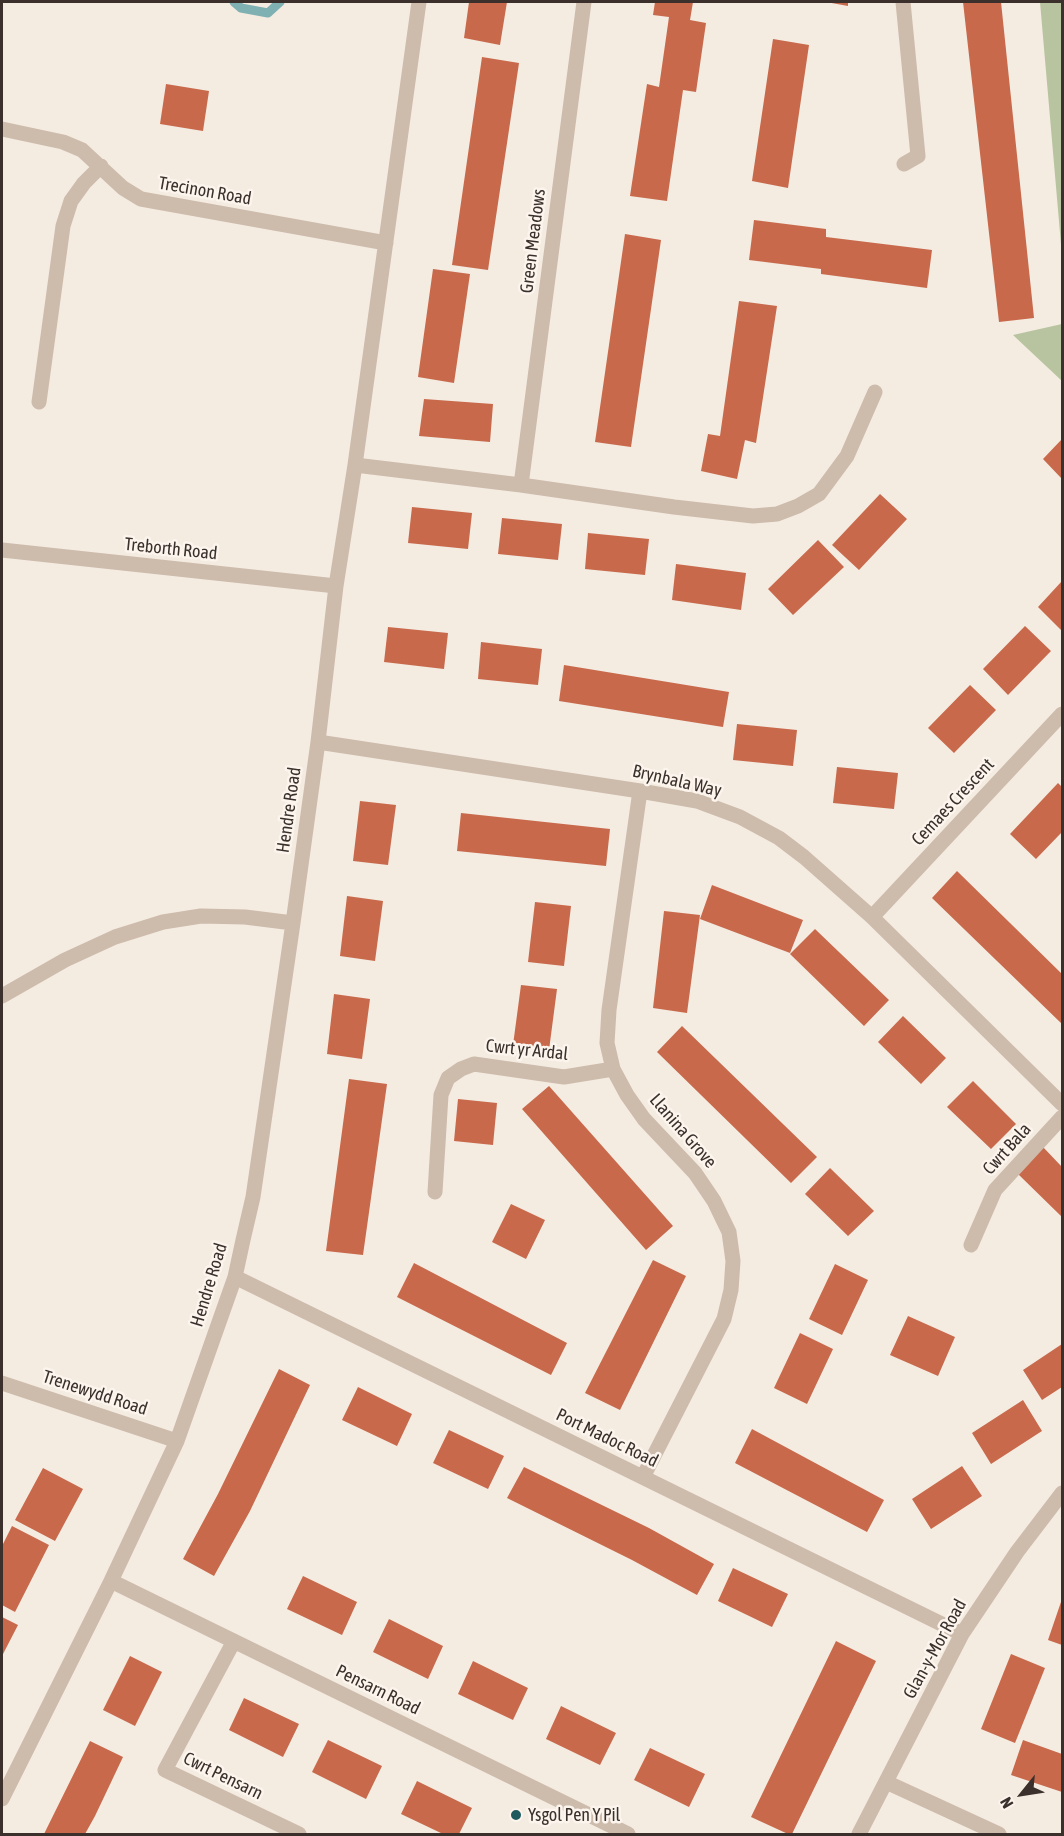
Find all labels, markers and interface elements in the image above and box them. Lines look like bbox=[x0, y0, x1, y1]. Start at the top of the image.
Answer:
street label: Trecinon Road bbox=[157, 172, 253, 210]
street label: Green Meadows bbox=[516, 188, 550, 294]
street label: Treborth Road bbox=[124, 533, 218, 565]
street label: Cemaes Crescent bbox=[907, 754, 999, 850]
street label: Brynbala Way bbox=[630, 760, 724, 802]
street label: Hendre Road bbox=[272, 766, 306, 854]
street label: Cwrt yr Ardal bbox=[485, 1035, 569, 1065]
street label: Llanina Grove bbox=[645, 1090, 721, 1172]
street label: Cwrt Bala bbox=[978, 1119, 1036, 1179]
street label: Hendre Road bbox=[186, 1241, 232, 1329]
street label: Trenewydd Road bbox=[40, 1366, 150, 1420]
street label: Port Madoc Road bbox=[552, 1404, 662, 1472]
street label: Glan-y-Mor Road bbox=[899, 1595, 971, 1703]
street label: Pensarn Road bbox=[332, 1660, 424, 1720]
street label: Cwrt Pensarn bbox=[180, 1747, 266, 1805]
north arrow bbox=[992, 1764, 1052, 1824]
text: N bbox=[996, 1794, 1017, 1812]
place label: Ysgol Pen Y Pil bbox=[528, 1804, 620, 1826]
marker: Ysgol Pen Y Pil bbox=[509, 1808, 523, 1822]

